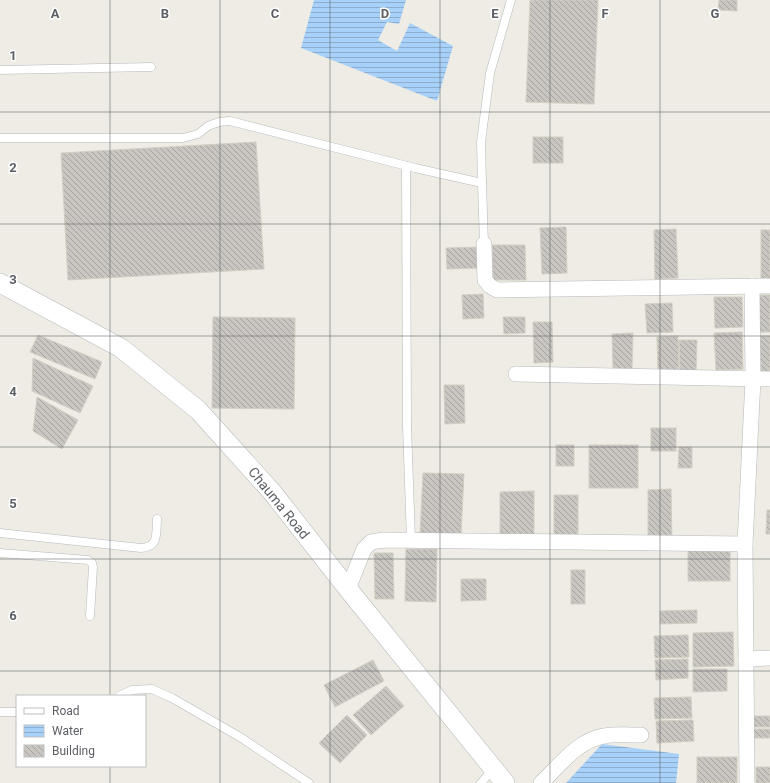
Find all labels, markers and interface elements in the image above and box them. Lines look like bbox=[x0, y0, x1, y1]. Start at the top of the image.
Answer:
text: A bbox=[51, 6, 60, 21]
text: B bbox=[161, 6, 169, 21]
text: C bbox=[271, 6, 280, 21]
text: D bbox=[381, 6, 389, 21]
text: E bbox=[491, 6, 499, 21]
text: F bbox=[601, 6, 609, 21]
text: G bbox=[711, 6, 720, 21]
text: 1 bbox=[9, 48, 17, 63]
text: 2 bbox=[9, 160, 17, 175]
text: 3 bbox=[9, 272, 17, 287]
text: 4 bbox=[9, 384, 17, 399]
street label: Chauma Road bbox=[245, 464, 313, 542]
text: 5 bbox=[9, 496, 17, 511]
text: 6 bbox=[9, 608, 17, 623]
legend bbox=[16, 695, 146, 767]
text: Road bbox=[52, 704, 80, 718]
text: Water bbox=[52, 724, 83, 738]
text: Building bbox=[52, 744, 95, 758]

